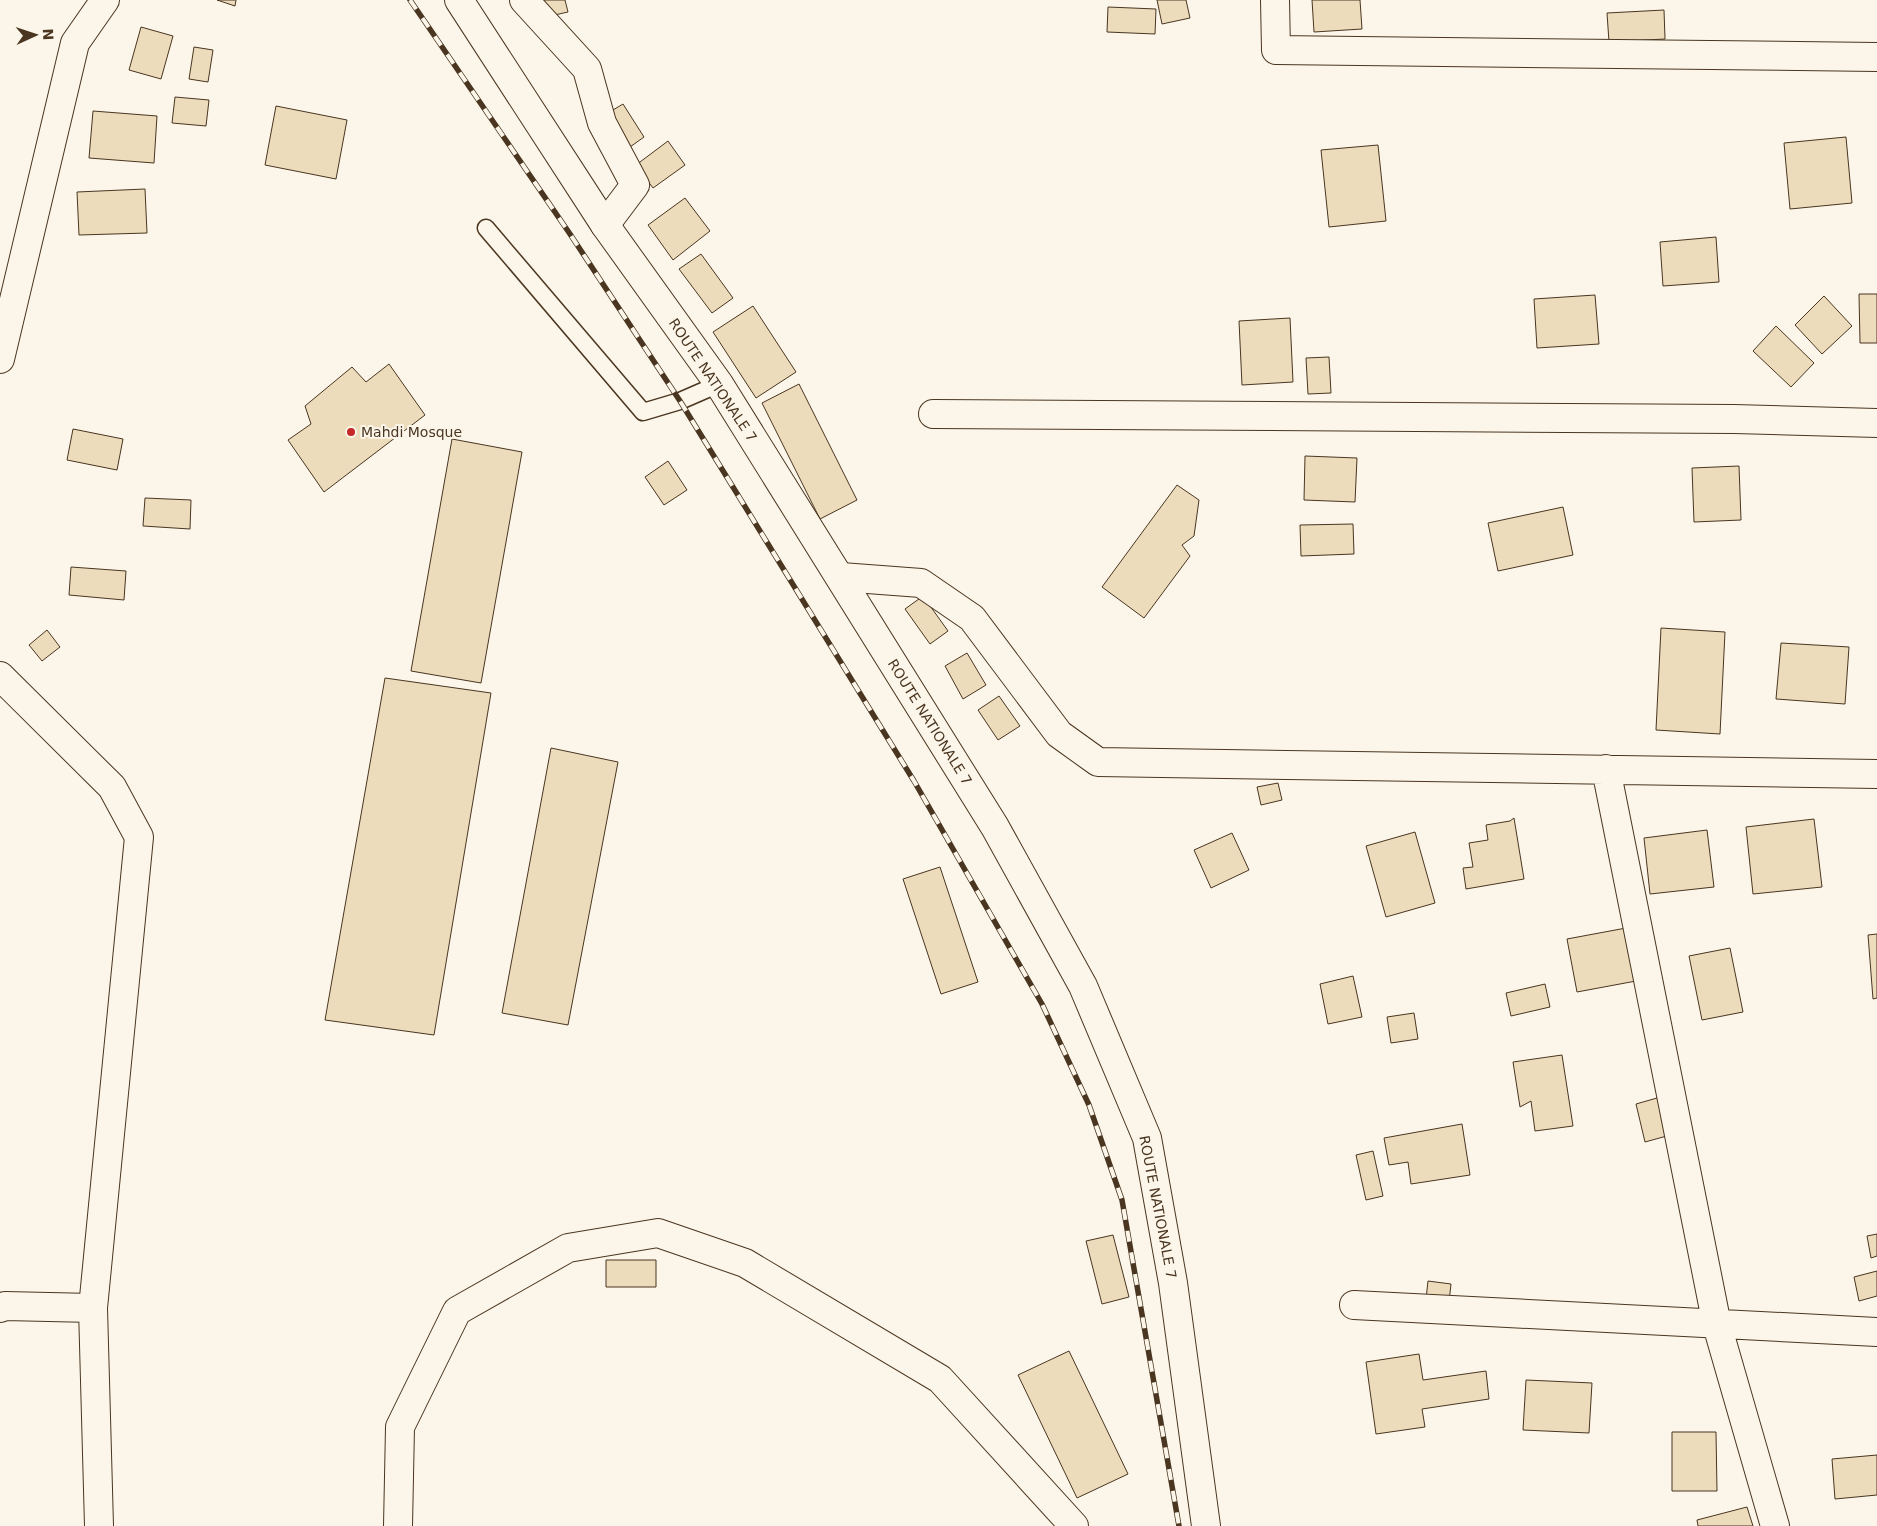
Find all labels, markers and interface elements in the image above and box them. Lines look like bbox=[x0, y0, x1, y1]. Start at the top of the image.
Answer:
north arrow bbox=[10, 10, 60, 60]
text: N bbox=[40, 28, 56, 41]
street label: ROUTE NATIONALE 7 bbox=[666, 315, 760, 445]
place label: Mahdi Mosque bbox=[361, 424, 462, 440]
marker: Mahdi Mosque bbox=[345, 426, 357, 438]
street label: ROUTE NATIONALE 7 bbox=[885, 656, 975, 788]
street label: ROUTE NATIONALE 7 bbox=[1136, 1134, 1180, 1280]

